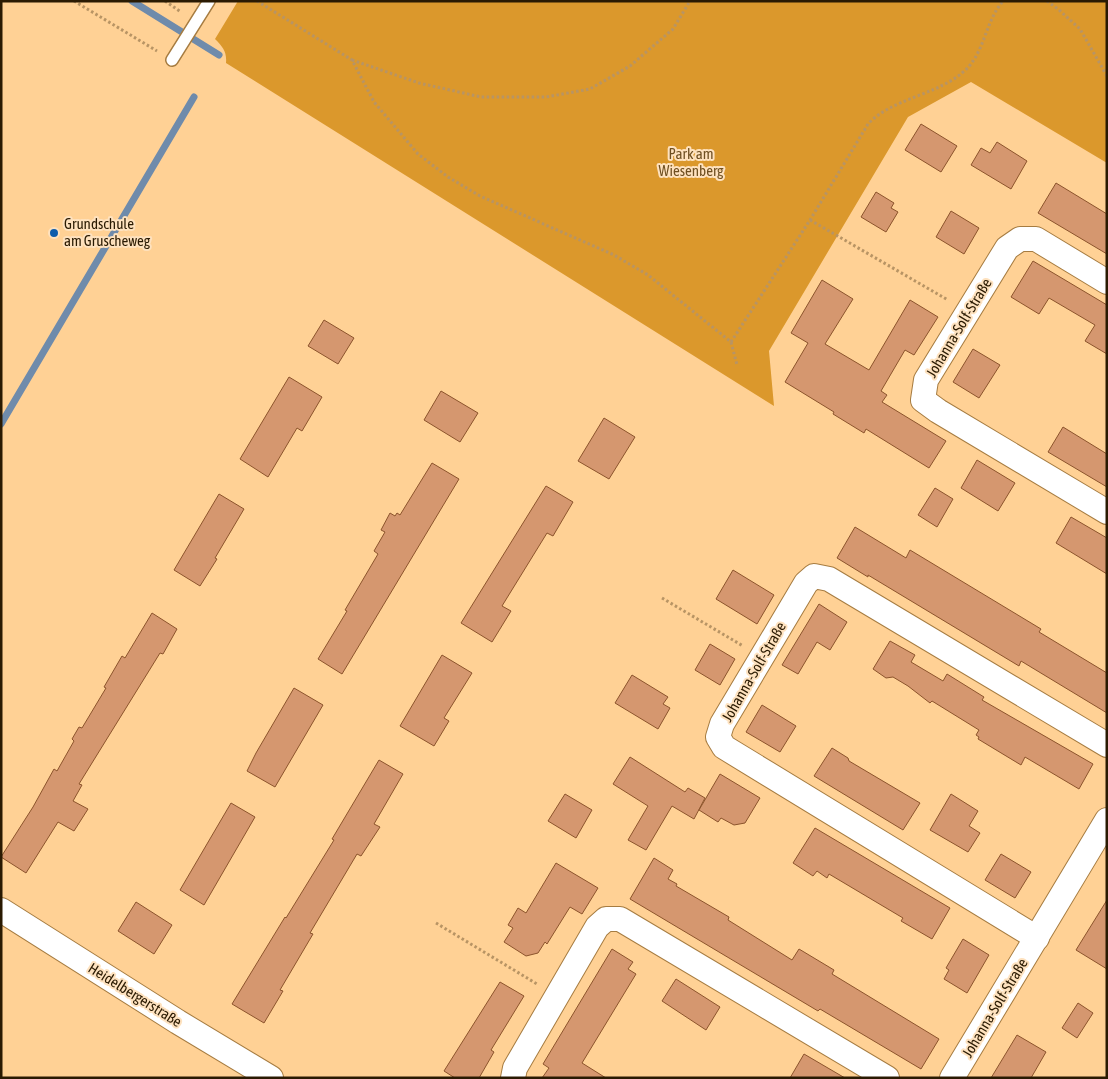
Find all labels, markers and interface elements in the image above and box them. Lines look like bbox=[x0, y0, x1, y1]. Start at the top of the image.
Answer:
park label: Park am Wiesenberg bbox=[659, 145, 724, 179]
place label: Grundschule am Gruscheweg bbox=[64, 215, 151, 249]
marker: Grundschule am Gruscheweg bbox=[48, 227, 60, 239]
street label: Johanna-Solf-Straße bbox=[922, 275, 995, 380]
street label: Johanna-Solf-Straße bbox=[718, 619, 789, 725]
street label: Johanna-Solf-Straße bbox=[958, 955, 1031, 1060]
street label: Heidelbergerstraße bbox=[86, 959, 185, 1030]

